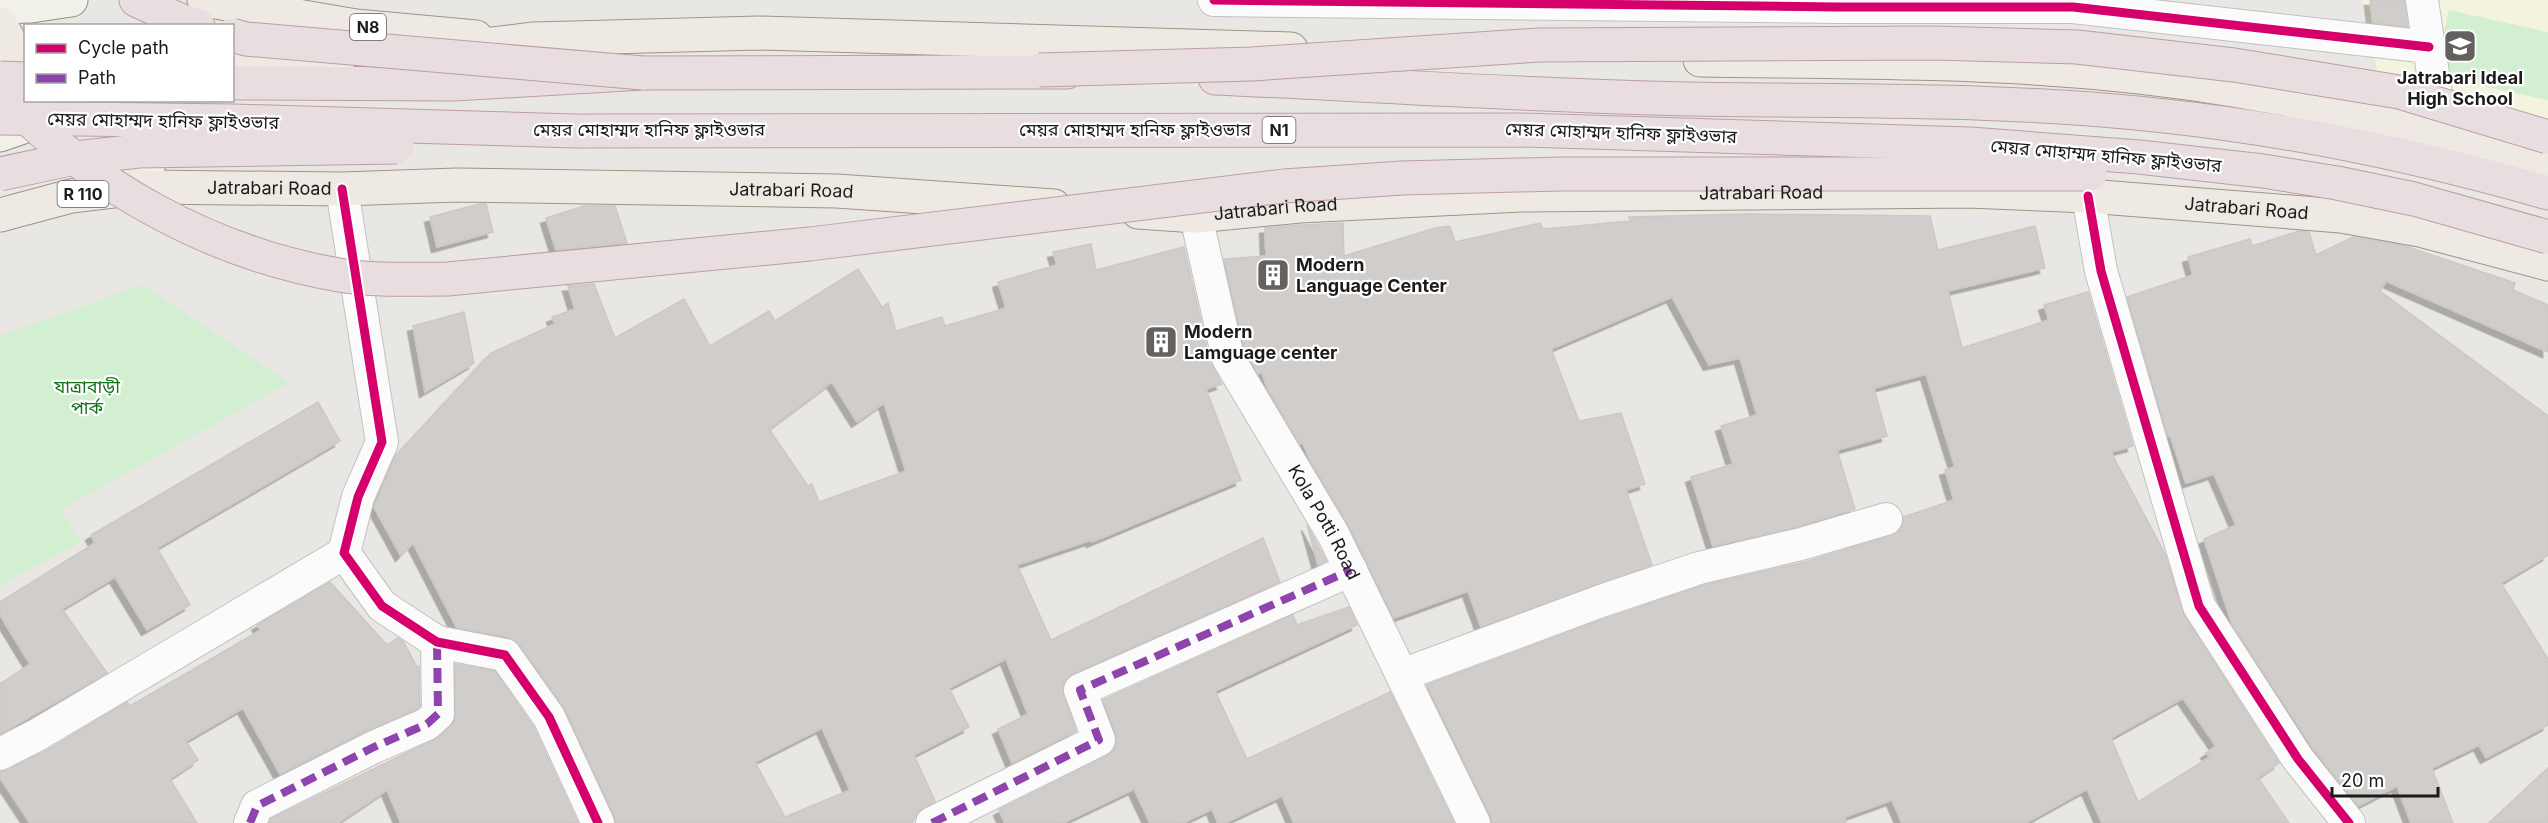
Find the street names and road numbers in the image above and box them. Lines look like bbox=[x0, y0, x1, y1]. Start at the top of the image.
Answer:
road number: N8 bbox=[350, 14, 386, 40]
street label: মেয়র মোহাম্মদ হানিফ ফ্লাইওভার bbox=[47, 108, 279, 134]
road number: N1 bbox=[1262, 117, 1296, 143]
street label: মেয়র মোহাম্মদ হানিফ ফ্লাইওভার bbox=[1505, 118, 1738, 148]
street label: মেয়র মোহাম্মদ হানিফ ফ্লাইওভার bbox=[533, 119, 765, 141]
street label: মেয়র মোহাম্মদ হানিফ ফ্লাইওভার bbox=[1019, 119, 1251, 141]
street label: মেয়র মোহাম্মদ হানিফ ফ্লাইওভার bbox=[1989, 135, 2223, 177]
street label: Jatrabari Road bbox=[207, 177, 332, 199]
street label: Jatrabari Road bbox=[729, 178, 854, 202]
road number: R 110 bbox=[58, 181, 109, 207]
street label: Jatrabari Road bbox=[1699, 181, 1823, 203]
street label: Jatrabari Road bbox=[1213, 193, 1338, 224]
street label: Jatrabari Road bbox=[2184, 193, 2309, 223]
street label: Kola Potti Road bbox=[1284, 461, 1365, 583]

